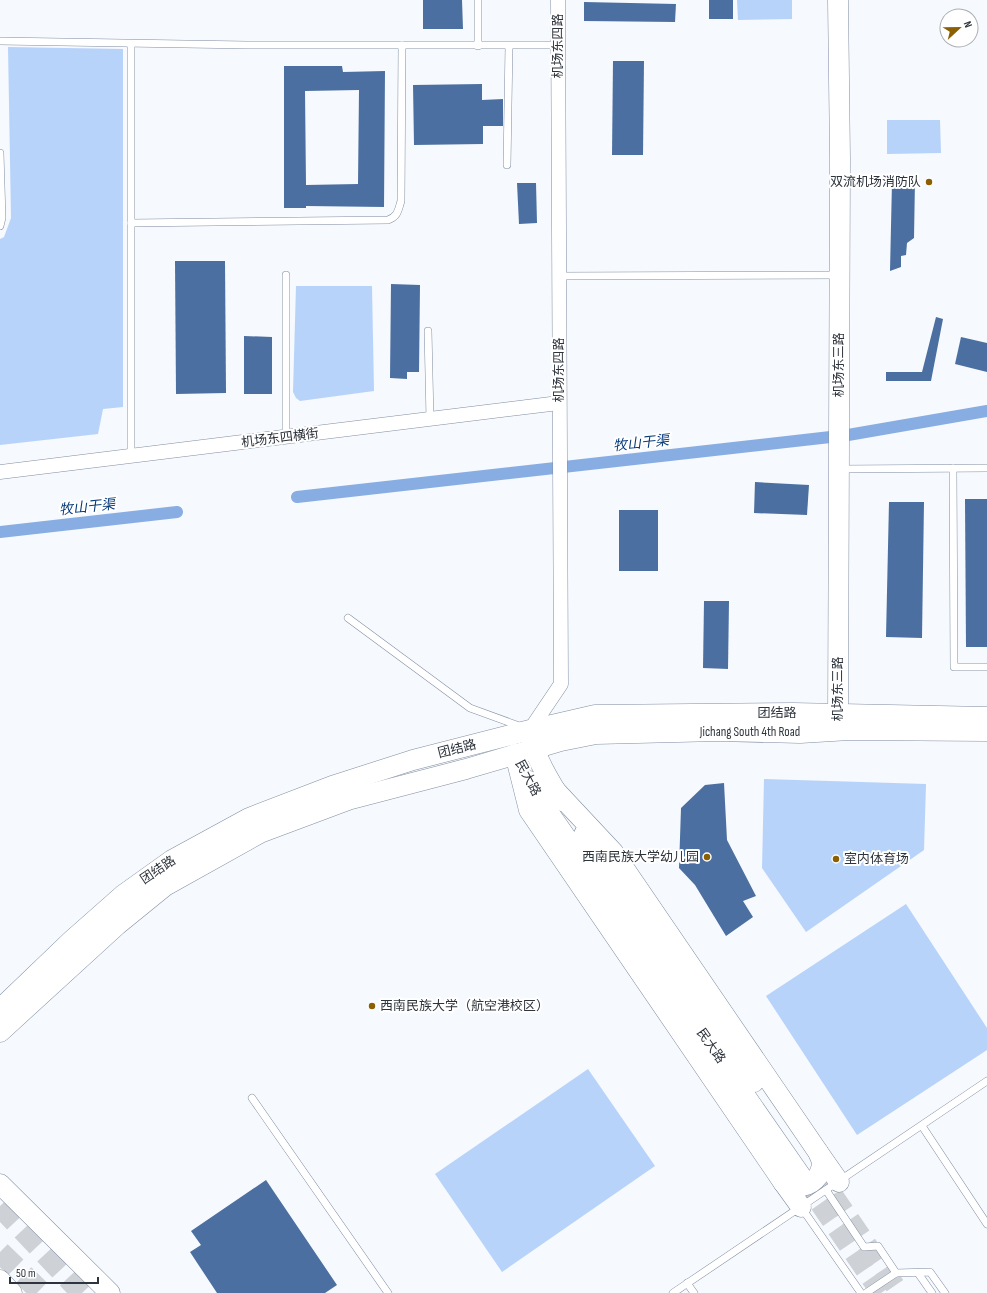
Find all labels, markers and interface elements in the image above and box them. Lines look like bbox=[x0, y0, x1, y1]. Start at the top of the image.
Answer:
north arrow bbox=[939, 8, 979, 48]
street label: 机场东四路 bbox=[550, 13, 566, 79]
text: N bbox=[961, 19, 975, 30]
place label: 双流机场消防队 bbox=[830, 174, 921, 190]
marker: 双流机场消防队 bbox=[924, 177, 934, 187]
street label: 机场东三路 bbox=[831, 332, 847, 398]
street label: 机场东四路 bbox=[551, 337, 567, 403]
street label: 机场东四横街 bbox=[240, 425, 320, 451]
water label: 牧山干渠 bbox=[612, 431, 672, 454]
water label: 牧山干渠 bbox=[58, 495, 118, 518]
street label: 机场东三路 bbox=[830, 656, 846, 722]
street label: 团结路 bbox=[757, 705, 797, 721]
street label: Jichang South 4th Road bbox=[699, 724, 800, 740]
street label: 团结路 bbox=[436, 737, 478, 761]
street label: 民大路 bbox=[512, 757, 544, 799]
place label: 西南民族大学幼儿园 bbox=[582, 849, 699, 865]
place label: 室内体育场 bbox=[844, 851, 909, 867]
street label: 团结路 bbox=[137, 852, 179, 888]
marker: 西南民族大学幼儿园 bbox=[702, 852, 712, 862]
marker: 室内体育场 bbox=[831, 854, 841, 864]
place label: 西南民族大学（航空港校区） bbox=[380, 998, 549, 1014]
marker: 西南民族大学（航空港校区） bbox=[367, 1001, 377, 1011]
street label: 民大路 bbox=[693, 1025, 729, 1067]
scale bar bbox=[10, 1259, 98, 1285]
text: 50 m bbox=[16, 1266, 36, 1281]

